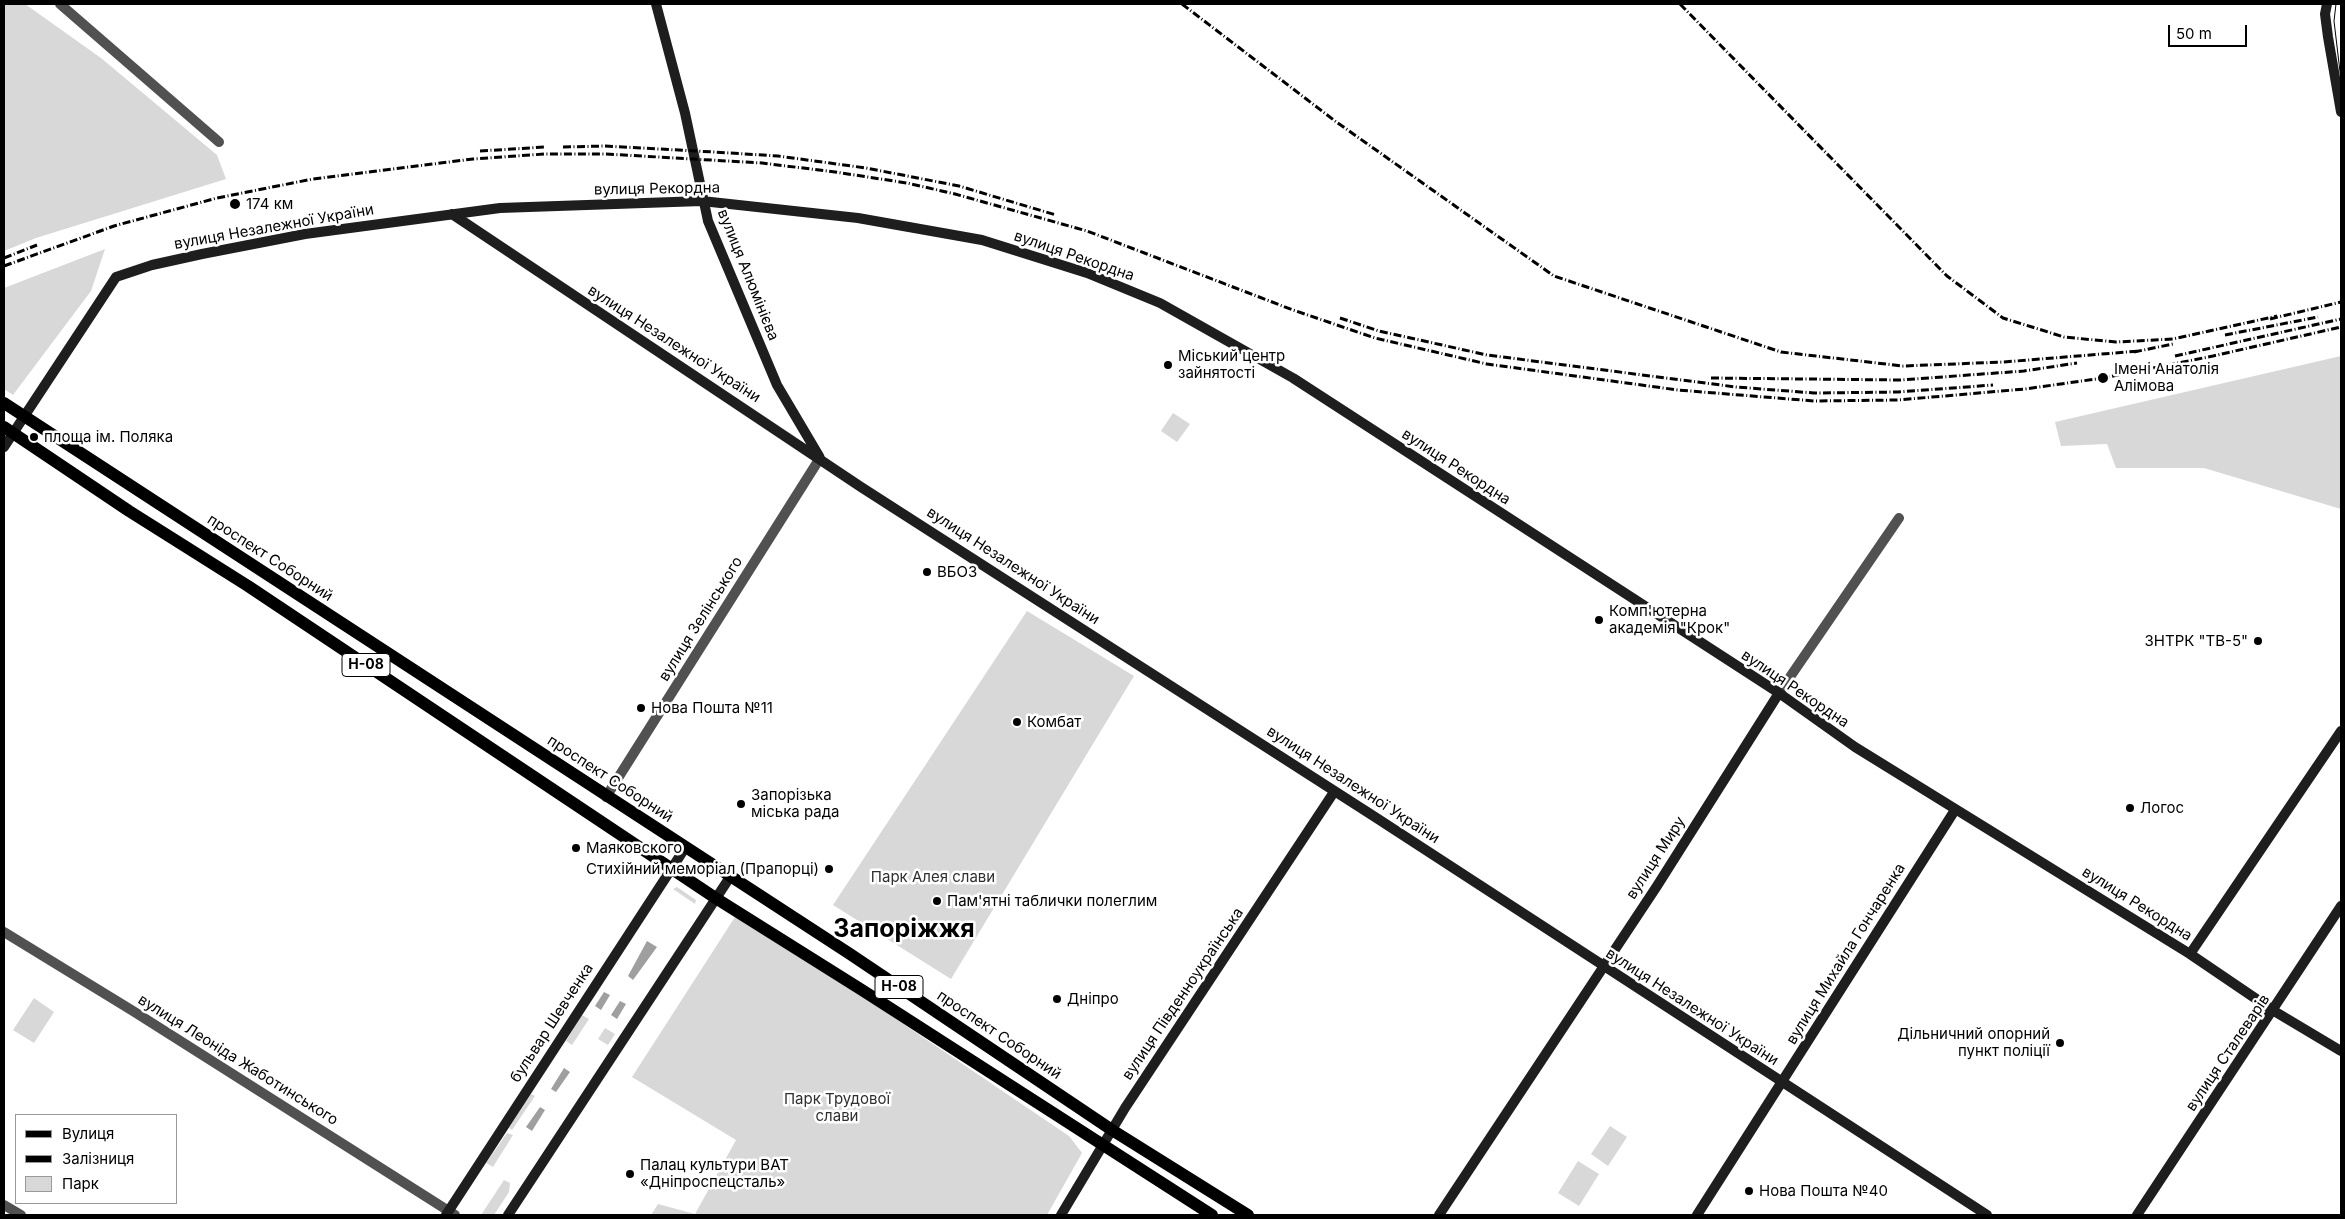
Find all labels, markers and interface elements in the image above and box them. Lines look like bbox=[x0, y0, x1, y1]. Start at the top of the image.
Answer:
scale bar bbox=[2170, 15, 2249, 47]
text: 50 m bbox=[2176, 24, 2212, 43]
street label: вулиця Рекордна bbox=[594, 179, 720, 199]
place label: 174 км bbox=[246, 195, 293, 213]
marker: 174 км bbox=[228, 197, 242, 211]
street label: вулиця Незалежної України bbox=[173, 201, 375, 253]
street label: вулиця Алюмінієва bbox=[713, 207, 783, 343]
street label: вулиця Рекордна bbox=[1011, 227, 1137, 285]
street label: вулиця Незалежної України bbox=[584, 281, 764, 407]
place label: Міський центр зайнятості bbox=[1178, 347, 1285, 382]
marker: Міський центр зайнятості bbox=[1162, 359, 1174, 371]
place label: Імені Анатолія Алімова bbox=[2114, 360, 2219, 395]
marker: Імені Анатолія Алімова bbox=[2096, 371, 2110, 385]
street label: вулиця Рекордна bbox=[1398, 425, 1514, 509]
place label: площа ім. Поляка bbox=[44, 428, 173, 446]
marker: площа ім. Поляка bbox=[28, 431, 40, 443]
street label: вулиця Незалежної України bbox=[923, 503, 1103, 629]
street label: проспект Соборний bbox=[204, 511, 336, 605]
street label: вулиця Зелінського bbox=[655, 553, 747, 685]
place label: ВБОЗ bbox=[937, 563, 977, 581]
marker: ВБОЗ bbox=[921, 566, 933, 578]
place label: Комп'ютерна академія "Крок" bbox=[1609, 602, 1730, 637]
marker: Комп'ютерна академія "Крок" bbox=[1593, 614, 1605, 626]
place label: ЗНТРК "ТВ-5" bbox=[2145, 632, 2248, 650]
marker: ЗНТРК "ТВ-5" bbox=[2252, 635, 2264, 647]
street label: вулиця Рекордна bbox=[1738, 646, 1852, 732]
road number: Н-08 bbox=[342, 654, 390, 676]
place label: Нова Пошта №11 bbox=[651, 699, 773, 717]
marker: Нова Пошта №11 bbox=[635, 702, 647, 714]
place label: Комбат bbox=[1027, 713, 1081, 731]
marker: Комбат bbox=[1011, 716, 1023, 728]
street label: вулиця Незалежної України bbox=[1263, 722, 1443, 848]
street label: проспект Соборний bbox=[544, 732, 676, 826]
place label: Запорізька міська рада bbox=[751, 786, 839, 821]
marker: Запорізька міська рада bbox=[735, 798, 747, 810]
place label: Логос bbox=[2140, 799, 2184, 817]
marker: Логос bbox=[2124, 802, 2136, 814]
street label: вулиця Миру bbox=[1623, 813, 1689, 903]
place label: Маяковского bbox=[586, 839, 682, 857]
marker: Маяковского bbox=[570, 842, 582, 854]
place label: Стихійний меморіал (Прапорці) bbox=[586, 860, 819, 878]
street label: вулиця Михайла Гончаренка bbox=[1783, 860, 1909, 1048]
marker: Стихійний меморіал (Прапорці) bbox=[823, 863, 835, 875]
street label: вулиця Рекордна bbox=[2079, 863, 2195, 945]
park label: Парк Алея слави bbox=[871, 868, 995, 886]
place label: Пам'ятні таблички полеглим bbox=[947, 892, 1157, 910]
marker: Пам'ятні таблички полеглим bbox=[931, 895, 943, 907]
street label: вулиця Південноукраїнська bbox=[1119, 904, 1247, 1084]
district label: Запоріжжя bbox=[833, 914, 975, 944]
street label: вулиця Незалежної України bbox=[1602, 944, 1782, 1070]
street label: бульвар Шевченка bbox=[507, 960, 597, 1086]
road number: Н-08 bbox=[875, 976, 923, 999]
street label: проспект Соборний bbox=[933, 987, 1065, 1083]
place label: Дніпро bbox=[1067, 990, 1119, 1008]
street label: вулиця Леоніда Жаботинського bbox=[135, 991, 341, 1129]
street label: вулиця Сталеварів bbox=[2182, 991, 2274, 1115]
marker: Дніпро bbox=[1051, 993, 1063, 1005]
place label: Дільничний опорний пункт поліції bbox=[1897, 1025, 2050, 1060]
marker: Дільничний опорний пункт поліції bbox=[2054, 1037, 2066, 1049]
park label: Парк Трудової слави bbox=[784, 1090, 890, 1125]
legend bbox=[15, 1114, 178, 1204]
text: Вулиця bbox=[62, 1124, 114, 1143]
text: Залізниця bbox=[62, 1149, 134, 1168]
place label: Палац культури ВАТ «Дніпроспецсталь» bbox=[640, 1156, 789, 1191]
marker: Палац культури ВАТ «Дніпроспецсталь» bbox=[624, 1168, 636, 1180]
text: Парк bbox=[62, 1174, 99, 1193]
place label: Нова Пошта №40 bbox=[1759, 1182, 1888, 1200]
marker: Нова Пошта №40 bbox=[1743, 1185, 1755, 1197]

